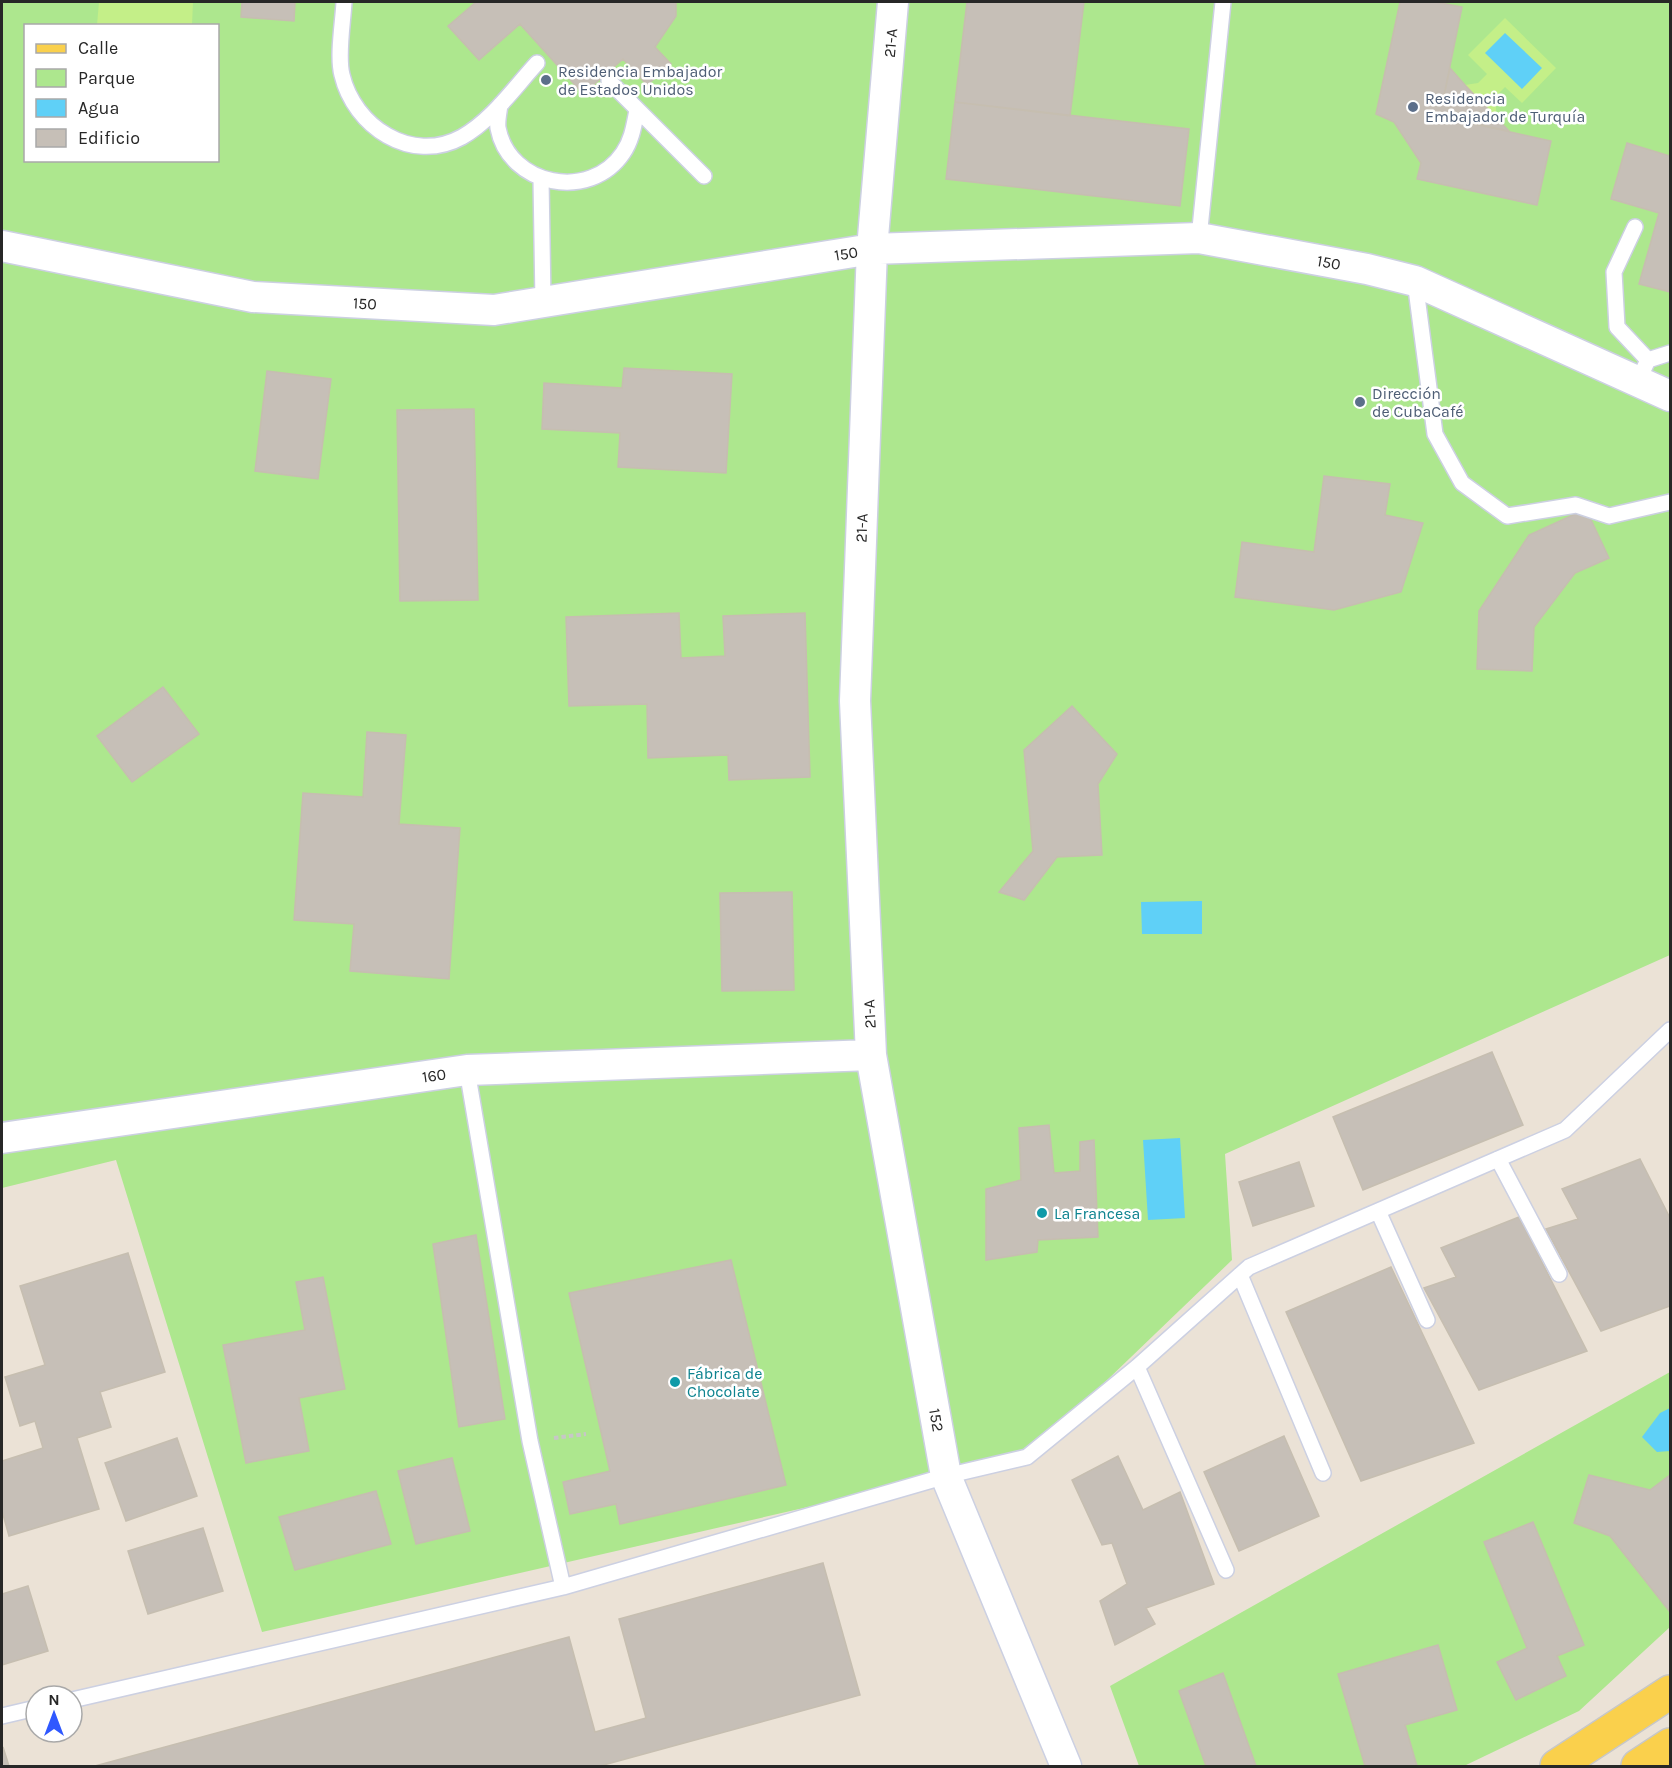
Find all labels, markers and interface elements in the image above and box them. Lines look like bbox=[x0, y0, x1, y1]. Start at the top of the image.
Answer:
legend bbox=[24, 24, 219, 162]
street label: 21-A bbox=[880, 28, 901, 58]
text: Calle bbox=[78, 37, 118, 59]
place label: Residencia Embajador de Estados Unidos bbox=[558, 62, 722, 99]
text: Parque bbox=[78, 67, 135, 89]
marker: Residencia Embajador de Estados Unidos bbox=[539, 73, 553, 87]
place label: Residencia Embajador de Turquía bbox=[1425, 89, 1585, 126]
text: Agua bbox=[78, 97, 119, 119]
marker: Residencia Embajador de Turquía bbox=[1406, 100, 1420, 114]
text: Edificio bbox=[78, 127, 140, 149]
street label: 150 bbox=[833, 242, 859, 265]
street label: 150 bbox=[1316, 251, 1342, 274]
street label: 150 bbox=[353, 293, 377, 314]
place label: Dirección de CubaCafé bbox=[1372, 384, 1464, 421]
marker: Dirección de CubaCafé bbox=[1353, 395, 1367, 409]
street label: 21-A bbox=[851, 513, 872, 543]
street label: 21-A bbox=[859, 999, 880, 1029]
street label: 160 bbox=[421, 1064, 447, 1087]
place label: La Francesa bbox=[1054, 1204, 1140, 1223]
marker: La Francesa bbox=[1035, 1206, 1049, 1220]
place label: Fábrica de Chocolate bbox=[687, 1364, 762, 1401]
marker: Fábrica de Chocolate bbox=[668, 1375, 682, 1389]
street label: 152 bbox=[925, 1407, 948, 1433]
north arrow bbox=[24, 1684, 84, 1744]
text: N bbox=[48, 1690, 60, 1709]

